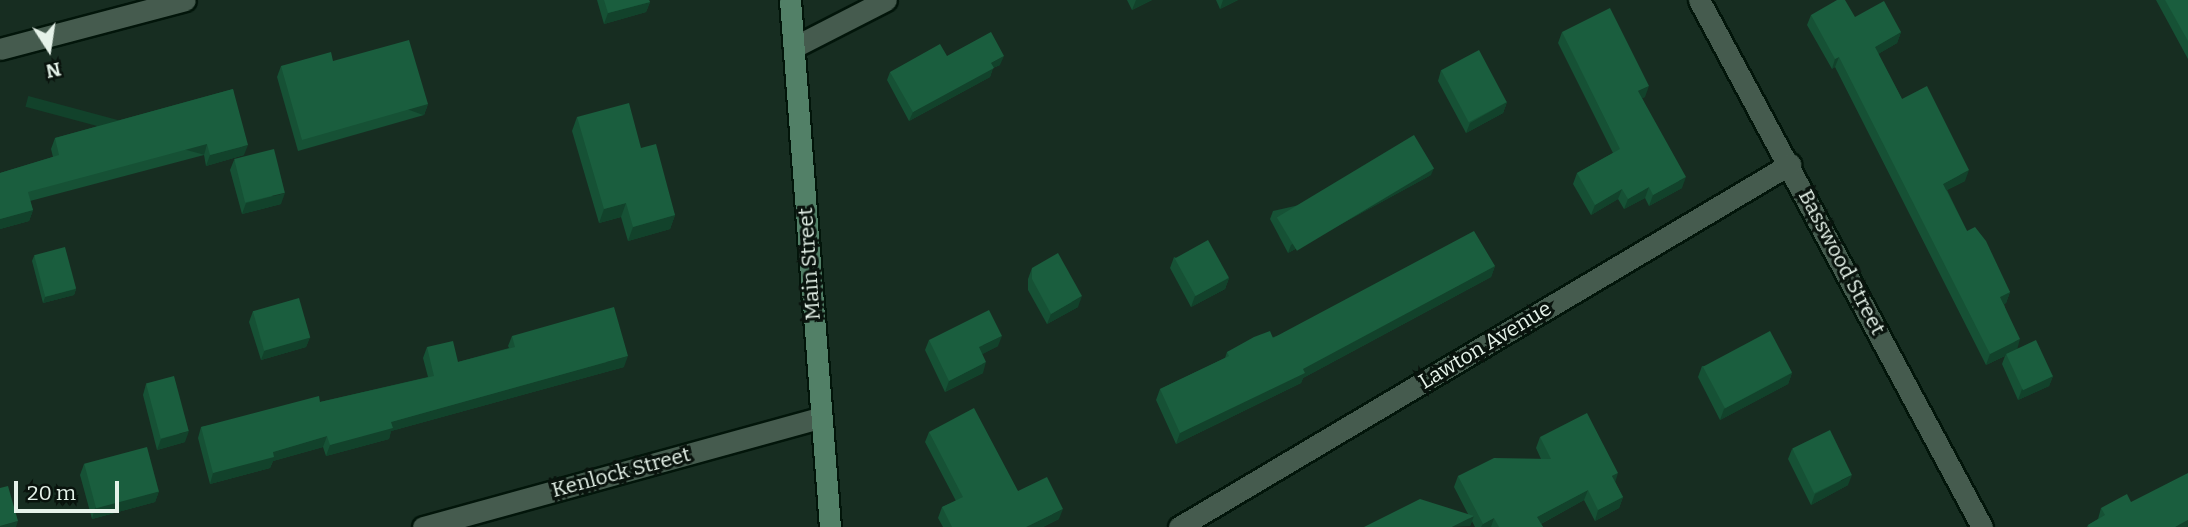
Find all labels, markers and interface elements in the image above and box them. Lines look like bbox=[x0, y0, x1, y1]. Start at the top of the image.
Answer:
north arrow bbox=[14, 14, 84, 84]
text: N bbox=[44, 57, 63, 83]
street label: Basswood Street bbox=[1793, 185, 1891, 339]
street label: Main Street bbox=[792, 207, 826, 321]
street label: Lawton Avenue bbox=[1414, 296, 1556, 394]
street label: Kenlock Street bbox=[549, 441, 693, 503]
scale bar bbox=[18, 468, 122, 512]
text: 20 m bbox=[27, 480, 76, 506]

